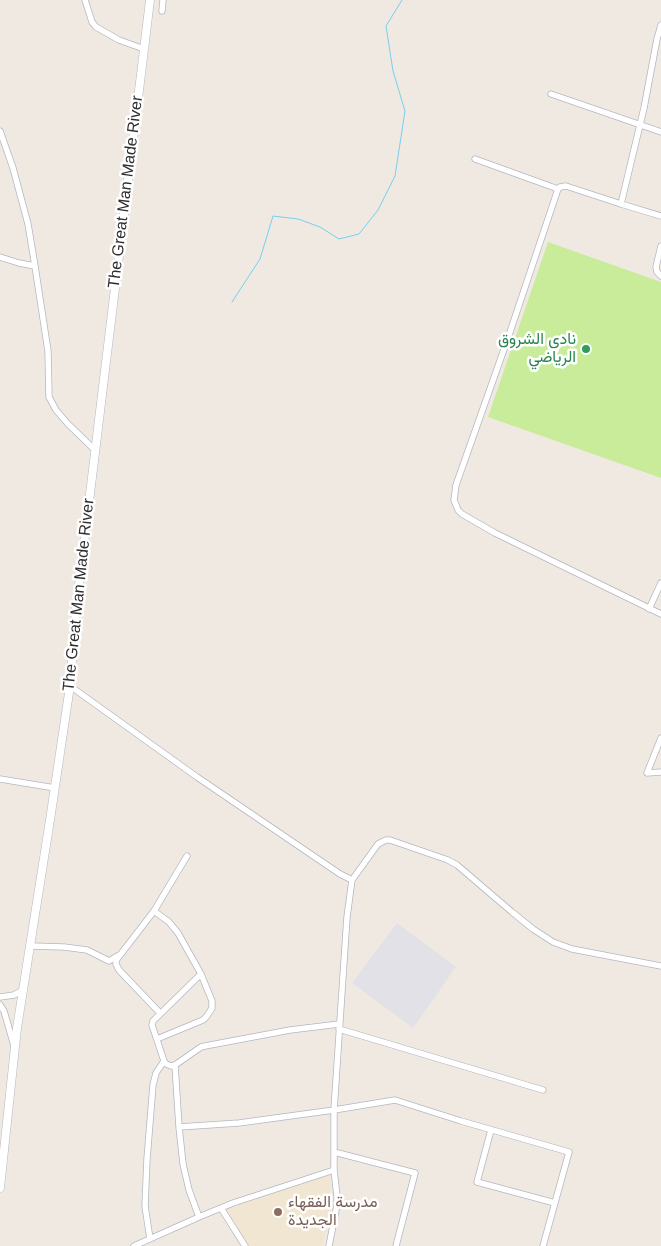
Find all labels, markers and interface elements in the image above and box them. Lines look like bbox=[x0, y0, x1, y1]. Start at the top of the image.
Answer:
street label: The Great Man Made River bbox=[105, 95, 147, 289]
place label: نادي الشروق الرياضي bbox=[498, 330, 576, 368]
marker: نادي الشروق الرياضي bbox=[580, 343, 592, 355]
street label: The Great Man Made River bbox=[59, 498, 99, 692]
place label: مدرسة الفقهاء الجديدة bbox=[288, 1193, 378, 1231]
marker: مدرسة الفقهاء الجديدة bbox=[272, 1206, 284, 1218]

